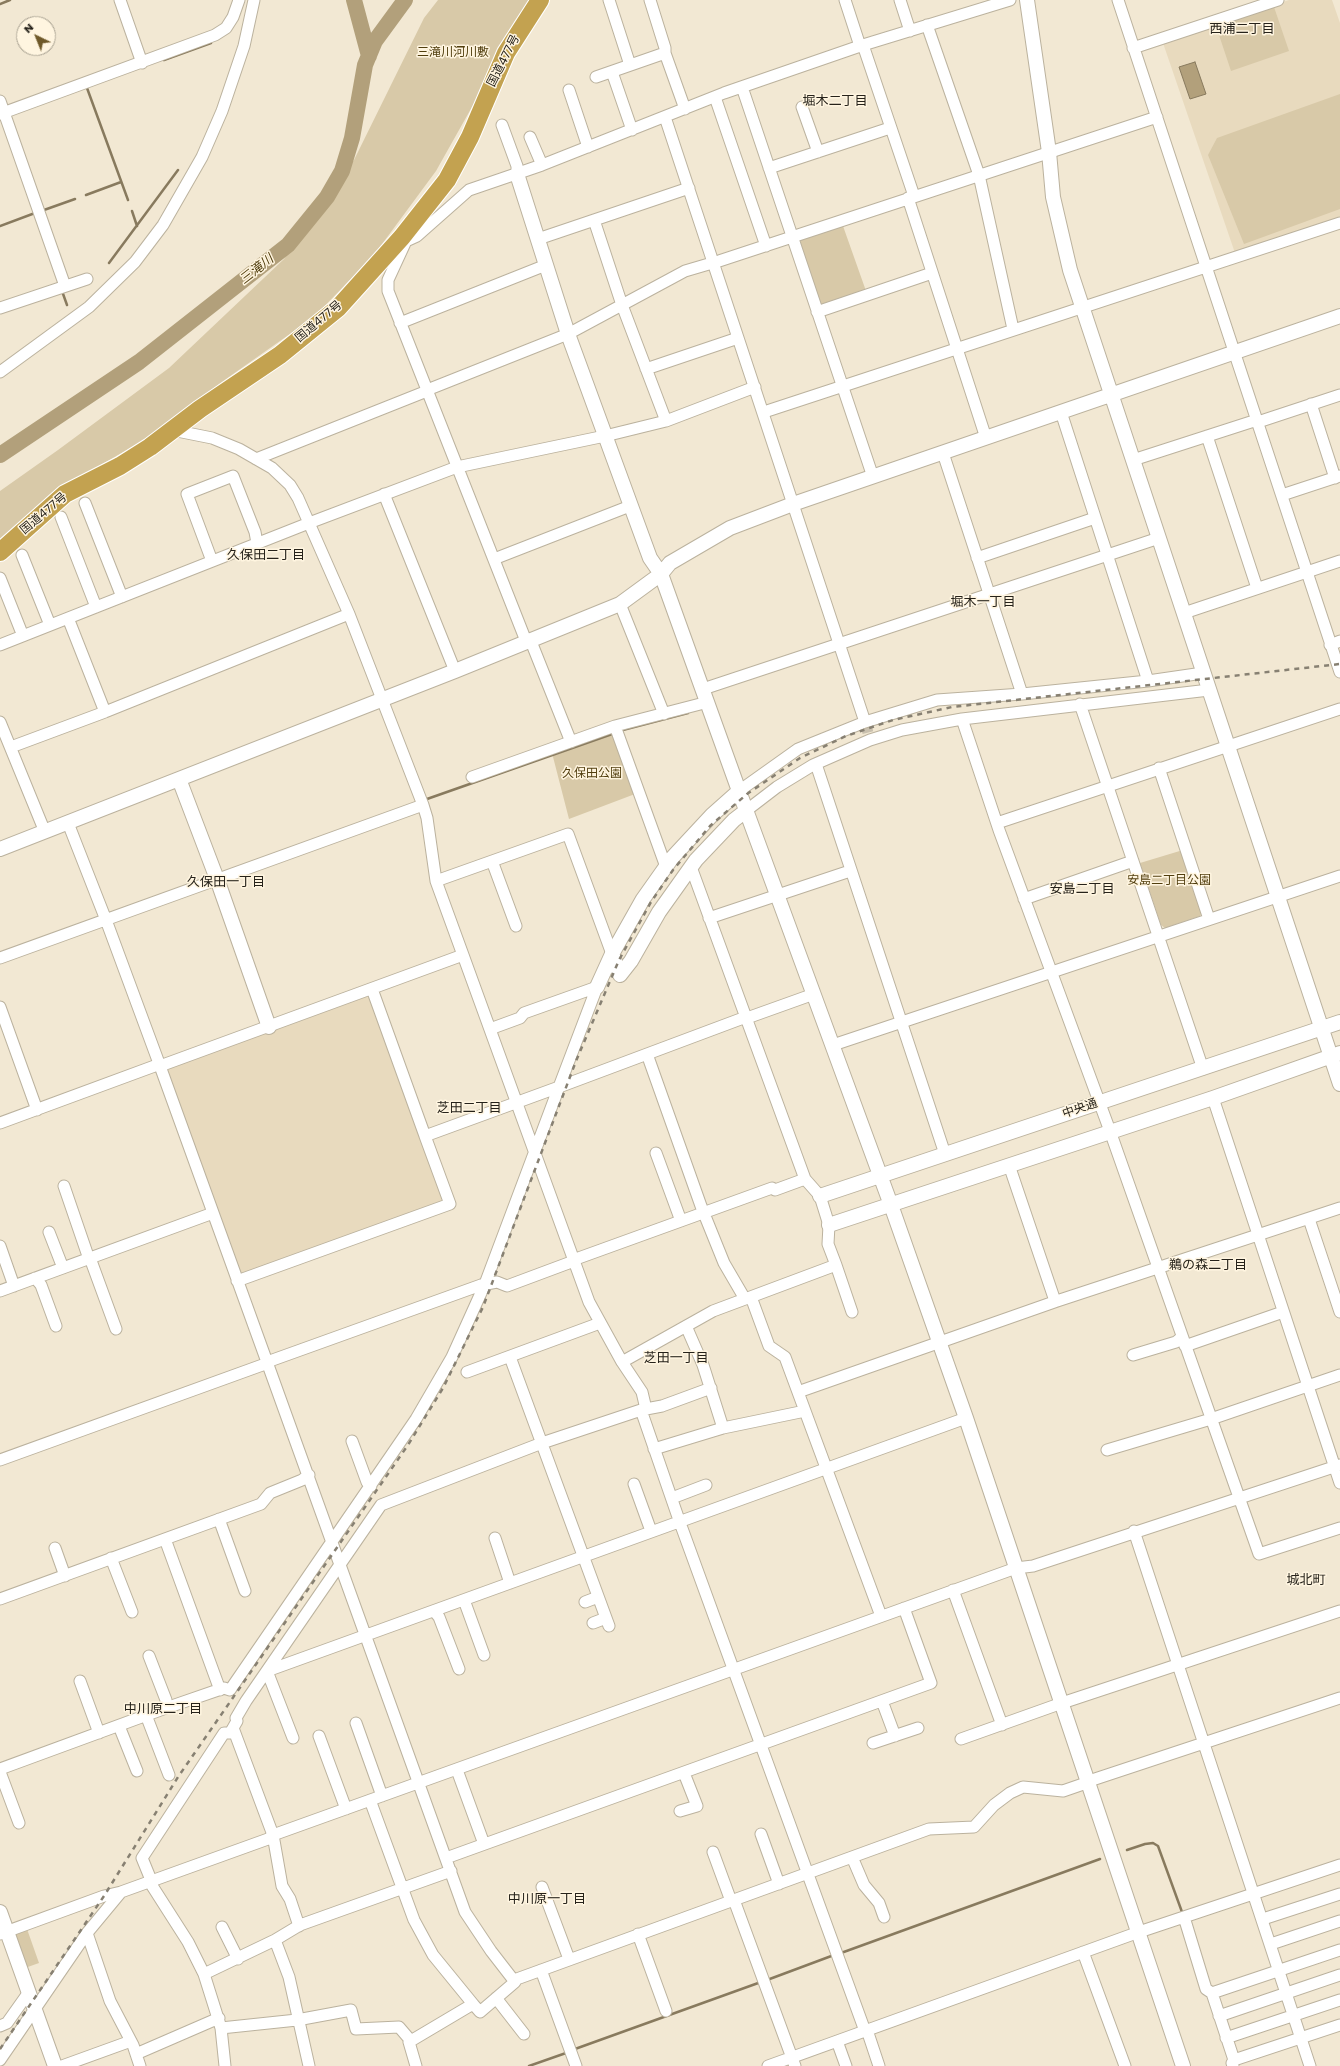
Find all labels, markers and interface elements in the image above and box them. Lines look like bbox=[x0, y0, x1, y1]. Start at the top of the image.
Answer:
north arrow bbox=[16, 16, 56, 56]
text: N bbox=[20, 19, 37, 37]
district label: 西浦二丁目 bbox=[1210, 22, 1274, 38]
street label: 国道477号 bbox=[485, 32, 523, 90]
park label: 三滝川河川敷 bbox=[417, 46, 489, 60]
district label: 堀木二丁目 bbox=[803, 94, 867, 110]
water label: 三滝川 bbox=[237, 252, 277, 288]
street label: 国道477号 bbox=[293, 298, 345, 346]
street label: 国道477号 bbox=[18, 490, 70, 538]
district label: 久保田二丁目 bbox=[227, 548, 305, 564]
district label: 堀木一丁目 bbox=[951, 595, 1015, 611]
park label: 久保田公園 bbox=[562, 767, 622, 781]
park label: 安島二丁目公園 bbox=[1127, 874, 1211, 888]
district label: 久保田一丁目 bbox=[187, 875, 265, 891]
district label: 安島二丁目 bbox=[1050, 882, 1114, 898]
street label: 中央通 bbox=[1061, 1096, 1099, 1122]
district label: 芝田二丁目 bbox=[437, 1101, 501, 1117]
district label: 鵜の森二丁目 bbox=[1169, 1258, 1247, 1274]
district label: 芝田一丁目 bbox=[644, 1351, 708, 1367]
district label: 城北町 bbox=[1287, 1573, 1325, 1589]
district label: 中川原二丁目 bbox=[124, 1702, 202, 1718]
district label: 中川原一丁目 bbox=[508, 1892, 586, 1908]

